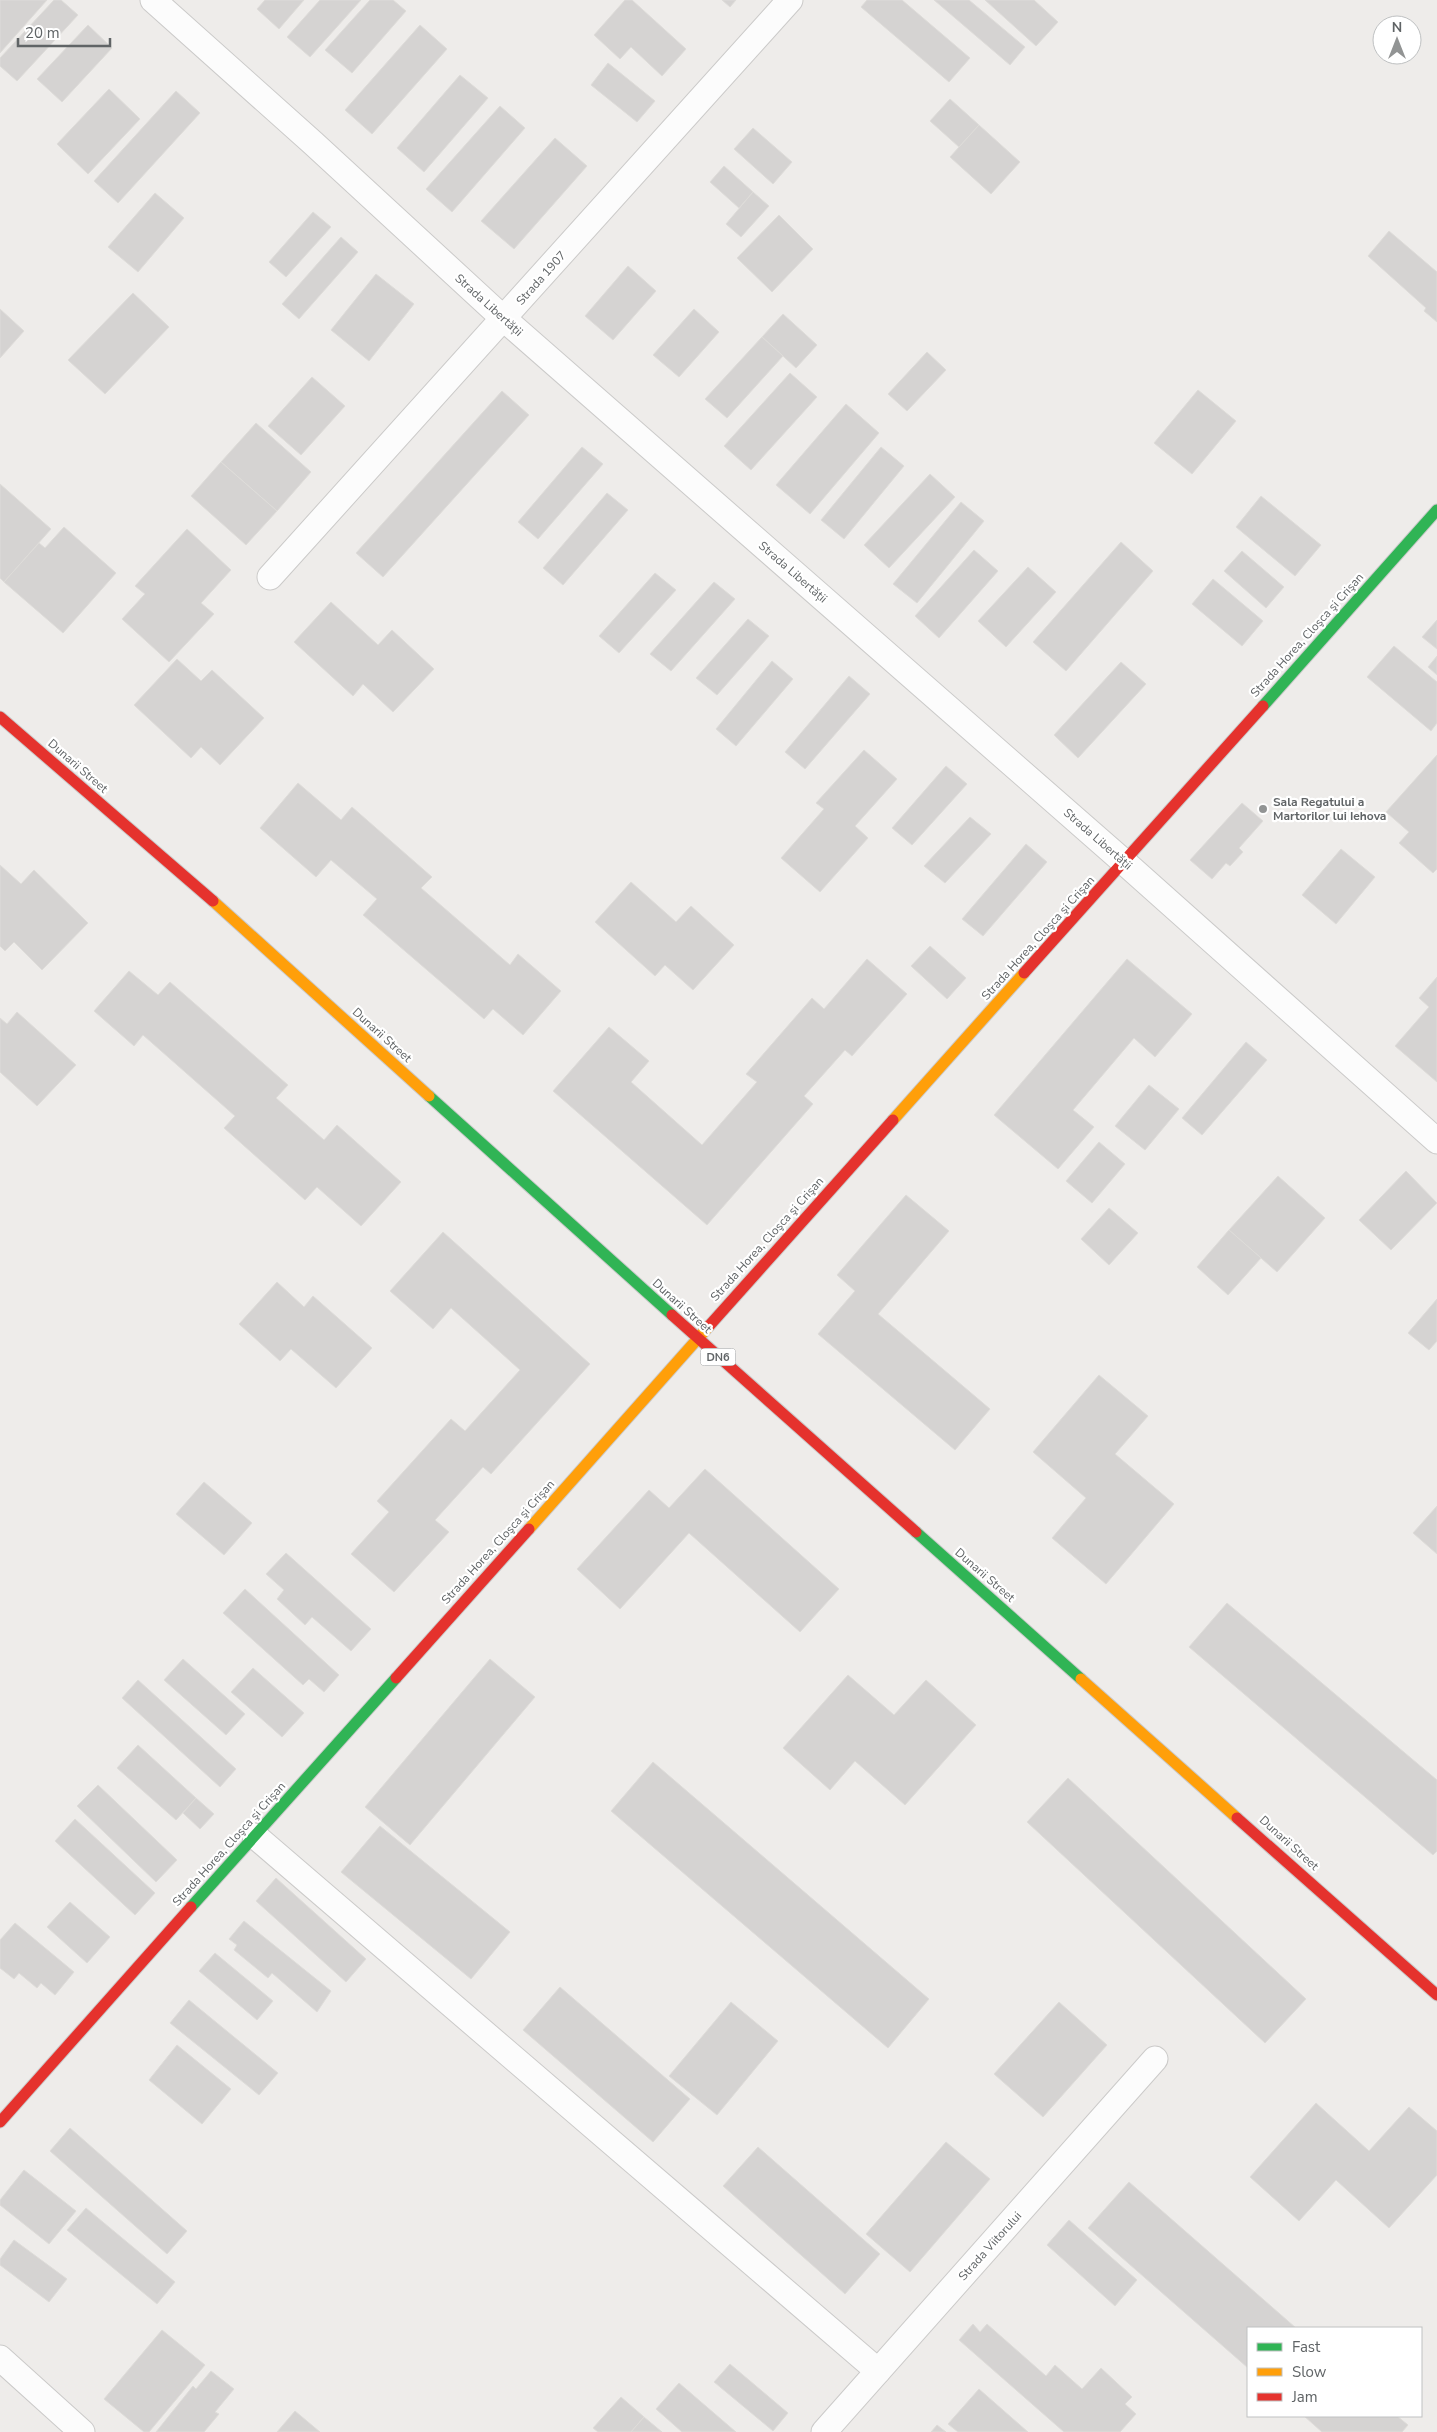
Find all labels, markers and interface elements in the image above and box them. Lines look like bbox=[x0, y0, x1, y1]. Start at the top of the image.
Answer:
scale bar bbox=[18, 15, 110, 47]
north arrow bbox=[1372, 15, 1422, 65]
text: N bbox=[1392, 18, 1402, 37]
text: 20 m bbox=[25, 23, 60, 43]
street label: Strada 1907 bbox=[513, 248, 569, 308]
street label: Strada Libertății bbox=[452, 270, 526, 340]
street label: Strada Libertății bbox=[755, 538, 831, 606]
street label: Strada Horea, Cloşca şi Crişan bbox=[1247, 569, 1367, 701]
street label: Dunarii Street bbox=[45, 736, 112, 797]
place label: Sala Regatului a Martorilor lui Iehova bbox=[1273, 794, 1386, 824]
marker: Sala Regatului a Martorilor lui Iehova bbox=[1257, 803, 1269, 815]
street label: Strada Libertății bbox=[1060, 805, 1136, 873]
street label: Strada Horea, Cloşca şi Crişan bbox=[978, 872, 1098, 1004]
street label: Dunarii Street bbox=[349, 1004, 416, 1066]
street label: Strada Horea, Cloşca şi Crişan bbox=[707, 1173, 827, 1305]
street label: Dunarii Street bbox=[649, 1275, 716, 1337]
road number: DN6 bbox=[700, 1348, 736, 1365]
street label: Strada Horea, Cloşca şi Crişan bbox=[438, 1476, 558, 1608]
street label: Dunarii Street bbox=[952, 1545, 1019, 1606]
street label: Strada Horea, Cloşca şi Crişan bbox=[169, 1778, 289, 1910]
street label: Dunarii Street bbox=[1256, 1812, 1323, 1874]
street label: Strada Viitorului bbox=[955, 2208, 1025, 2284]
legend bbox=[1247, 2327, 1422, 2417]
text: Fast bbox=[1292, 2337, 1321, 2357]
text: Slow bbox=[1292, 2362, 1327, 2382]
text: Jam bbox=[1291, 2387, 1318, 2407]

